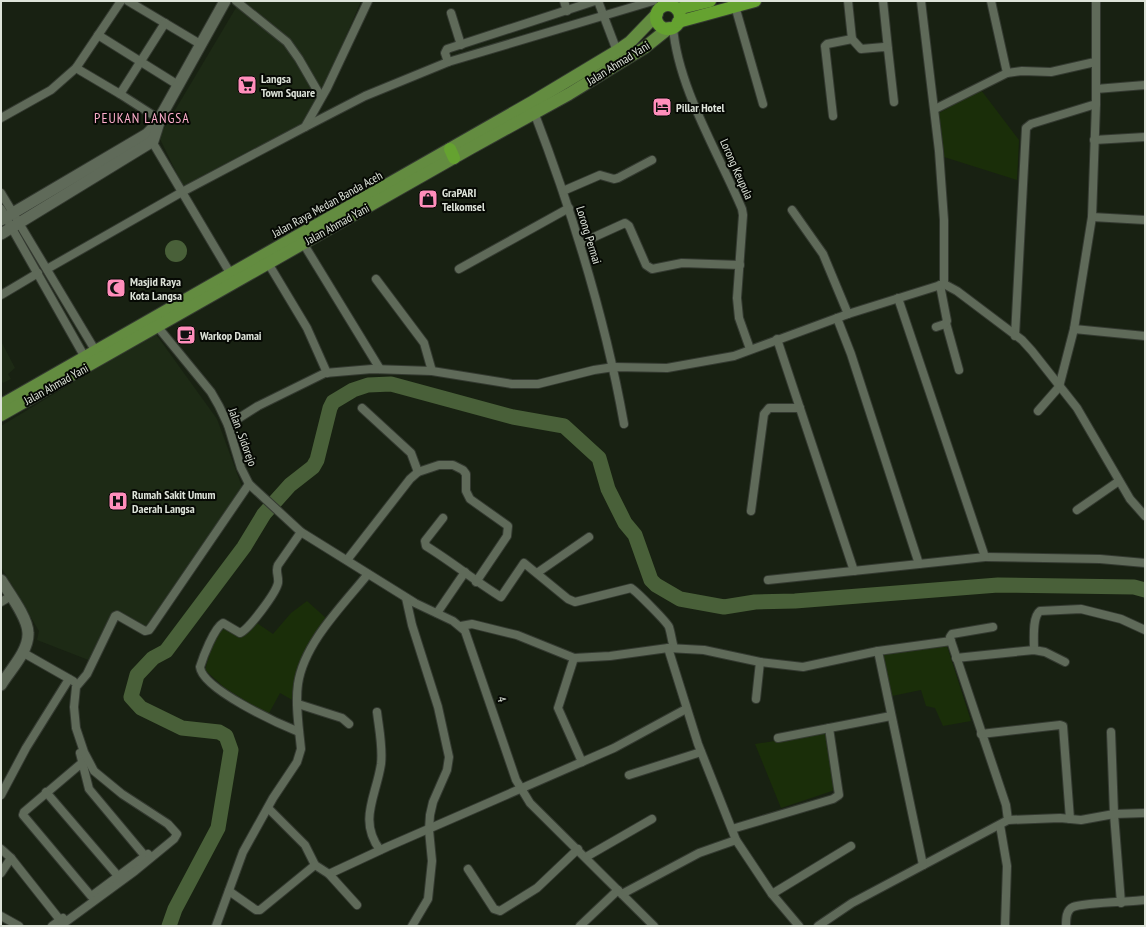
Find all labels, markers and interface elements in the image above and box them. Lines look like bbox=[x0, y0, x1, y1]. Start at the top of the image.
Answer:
street label: Jalan Ahmad Yani bbox=[583, 38, 652, 89]
place label: Langsa Town Square bbox=[261, 71, 315, 100]
supermarket icon: Langsa Town Square bbox=[236, 74, 258, 96]
hotel icon: Pillar Hotel bbox=[651, 96, 673, 118]
place label: Pillar Hotel bbox=[676, 100, 725, 115]
district label: PEUKAN LANGSA bbox=[94, 109, 190, 127]
street label: Lorong Keupula bbox=[717, 136, 757, 202]
street label: Jalan Raya Medan Banda Aceh bbox=[268, 167, 385, 241]
place label: GraPARI Telkomsel bbox=[442, 185, 485, 214]
shop icon: GraPARI Telkomsel bbox=[417, 188, 439, 210]
street label: Jalan Ahmad Yani bbox=[301, 200, 372, 248]
street label: Lorong Permai bbox=[573, 204, 605, 266]
place label: Masjid Raya Kota Langsa bbox=[130, 274, 182, 303]
mosque icon: Masjid Raya Kota Langsa bbox=[105, 277, 127, 299]
cafe icon: Warkop Damai bbox=[175, 324, 197, 346]
place label: Warkop Damai bbox=[199, 328, 262, 343]
street label: Jalan Ahmad Yani bbox=[20, 360, 91, 408]
street label: Jalan . Sidorejo bbox=[225, 405, 260, 468]
place label: Rumah Sakit Umum Daerah Langsa bbox=[132, 487, 215, 516]
hospital icon: Rumah Sakit Umum Daerah Langsa bbox=[107, 490, 129, 512]
street label: 4 bbox=[494, 694, 510, 704]

